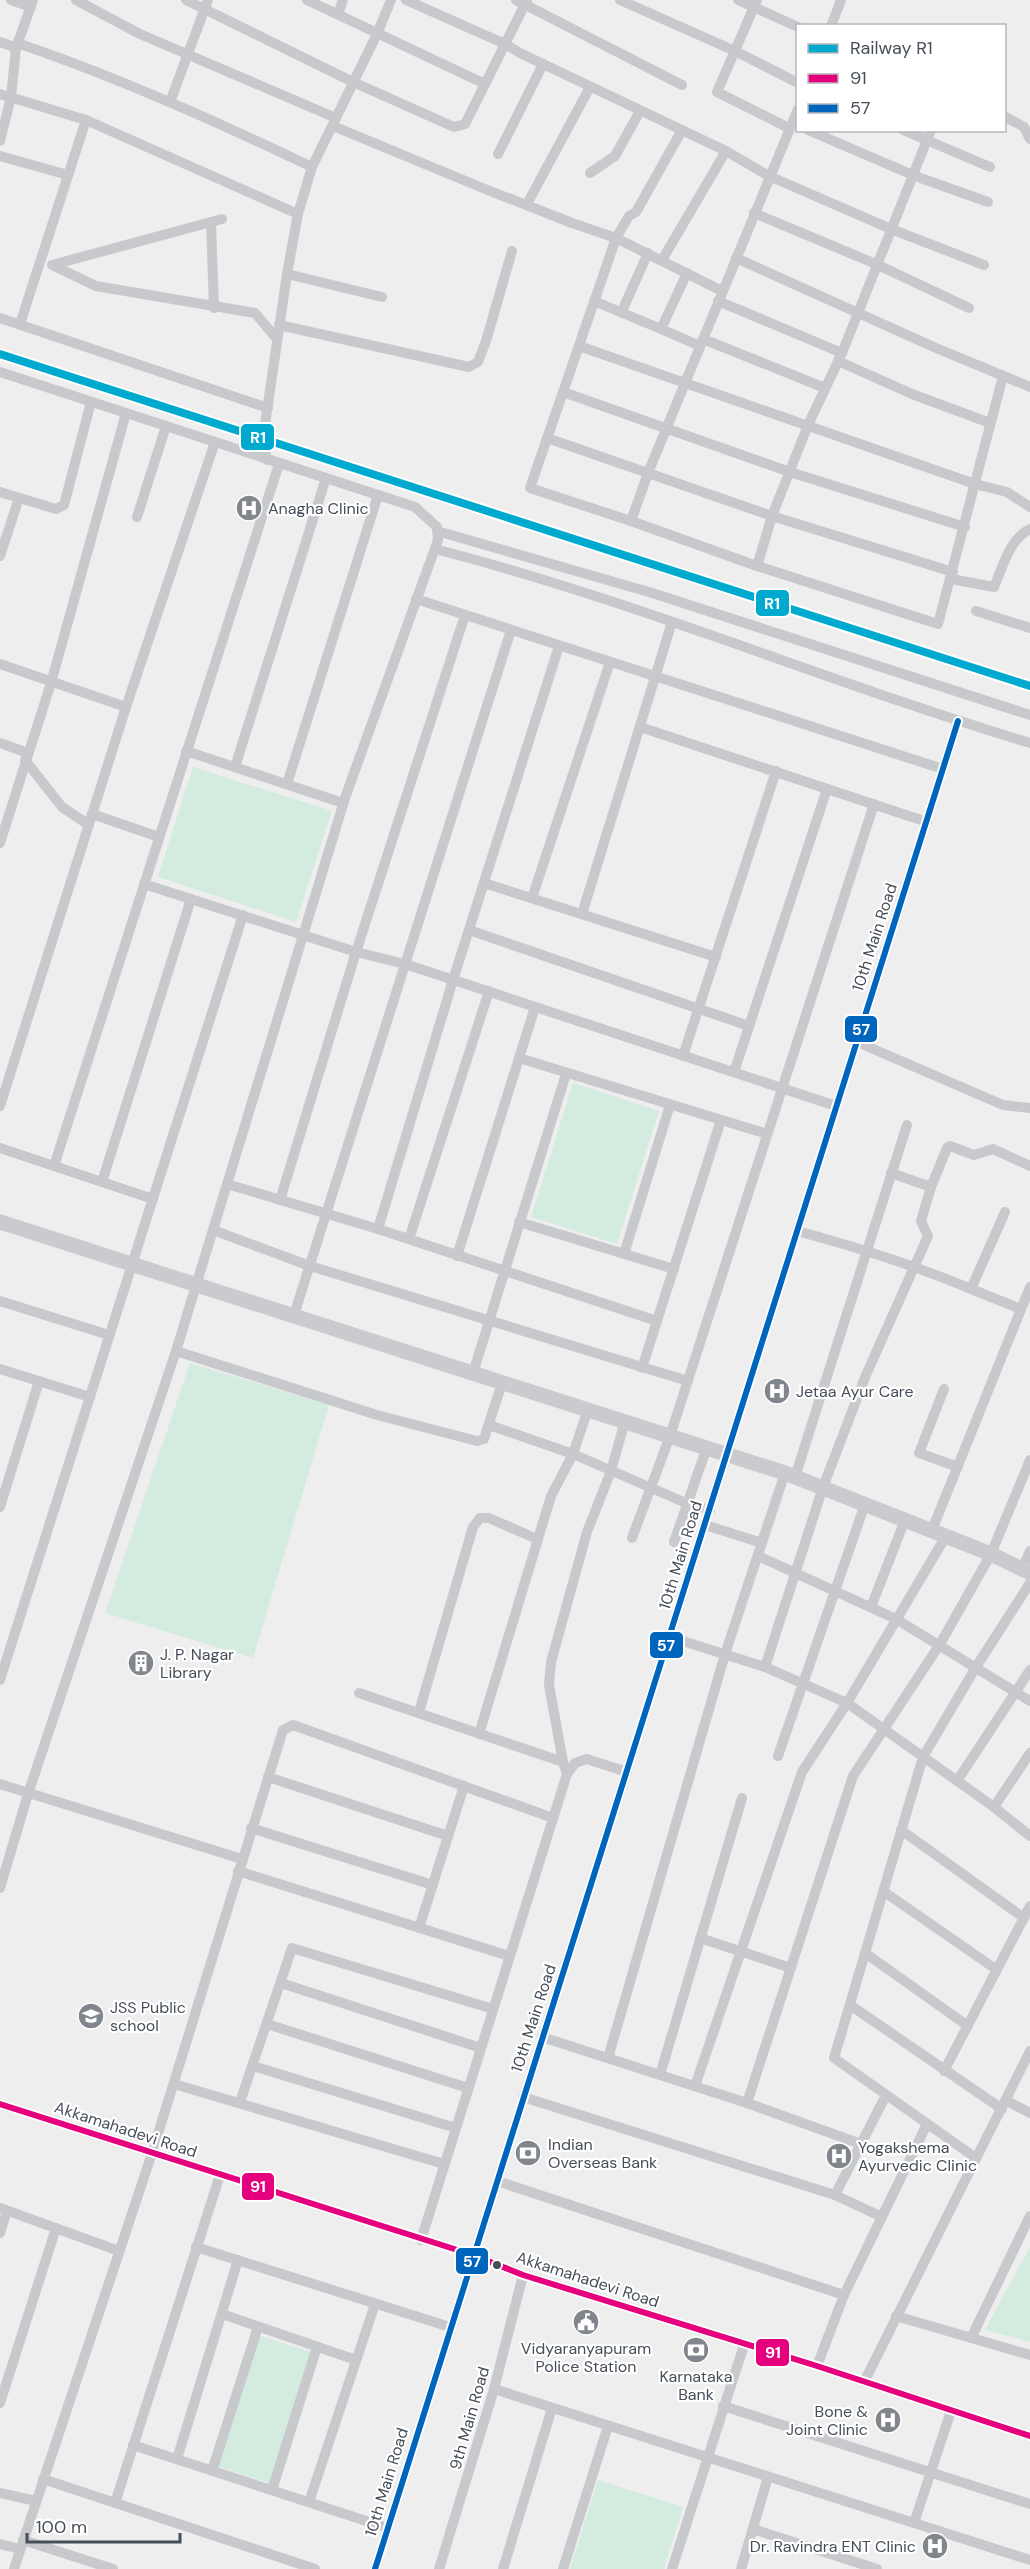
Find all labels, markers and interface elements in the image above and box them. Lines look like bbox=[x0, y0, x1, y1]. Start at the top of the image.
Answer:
legend bbox=[796, 24, 1006, 132]
text: Railway R1 bbox=[850, 36, 933, 60]
text: 91 bbox=[850, 66, 867, 90]
text: 57 bbox=[850, 96, 870, 120]
line badge: R1 bbox=[240, 423, 275, 451]
text: R1 bbox=[250, 427, 266, 448]
hospital icon: Anagha Clinic bbox=[234, 493, 264, 523]
place label: Anagha Clinic bbox=[268, 498, 369, 519]
line badge: R1 bbox=[755, 589, 790, 617]
text: R1 bbox=[764, 593, 780, 614]
street label: 10th Main Road bbox=[847, 880, 902, 994]
line badge: 57 bbox=[844, 1015, 878, 1043]
text: 57 bbox=[852, 1019, 871, 1040]
hospital icon: Jetaa Ayur Care bbox=[762, 1376, 792, 1406]
place label: Jetaa Ayur Care bbox=[796, 1381, 914, 1402]
street label: 10th Main Road bbox=[654, 1498, 707, 1612]
line badge: 57 bbox=[649, 1631, 684, 1659]
text: 57 bbox=[657, 1635, 676, 1656]
place label: J. P. Nagar Library bbox=[160, 1644, 234, 1683]
building icon: J. P. Nagar Library bbox=[126, 1648, 156, 1678]
street label: 10th Main Road bbox=[506, 1961, 561, 2075]
place label: JSS Public school bbox=[110, 1997, 186, 2036]
school or university icon: JSS Public school bbox=[76, 2001, 106, 2031]
street label: Akkamahadevi Road bbox=[52, 2096, 200, 2162]
place label: Indian Overseas Bank bbox=[548, 2134, 657, 2173]
place label: Yogakshema Ayurvedic Clinic bbox=[858, 2137, 977, 2176]
bank icon: Indian Overseas Bank bbox=[513, 2138, 543, 2168]
hospital icon: Yogakshema Ayurvedic Clinic bbox=[824, 2141, 854, 2171]
line badge: 91 bbox=[241, 2172, 275, 2201]
text: 91 bbox=[250, 2176, 266, 2197]
street label: Akkamahadevi Road bbox=[514, 2246, 662, 2312]
line badge: 57 bbox=[455, 2247, 489, 2275]
text: 57 bbox=[463, 2251, 482, 2272]
unlabelled marker bbox=[491, 2259, 503, 2271]
public building icon: Vidyaranyapuram Police Station bbox=[571, 2307, 601, 2337]
bank icon: Karnataka Bank bbox=[681, 2335, 711, 2365]
place label: Vidyaranyapuram Police Station bbox=[521, 2338, 651, 2377]
line badge: 91 bbox=[755, 2338, 790, 2367]
text: 91 bbox=[765, 2342, 781, 2363]
street label: 9th Main Road bbox=[445, 2364, 494, 2472]
place label: Karnataka Bank bbox=[660, 2366, 732, 2405]
place label: Bone & Joint Clinic bbox=[786, 2401, 868, 2440]
hospital icon: Bone & Joint Clinic bbox=[873, 2405, 903, 2435]
street label: 10th Main Road bbox=[360, 2425, 413, 2539]
scale bar bbox=[27, 2506, 180, 2544]
text: 100 m bbox=[36, 2515, 87, 2539]
hospital icon: Dr. Ravindra ENT Clinic bbox=[920, 2531, 950, 2561]
place label: Dr. Ravindra ENT Clinic bbox=[750, 2536, 916, 2557]

